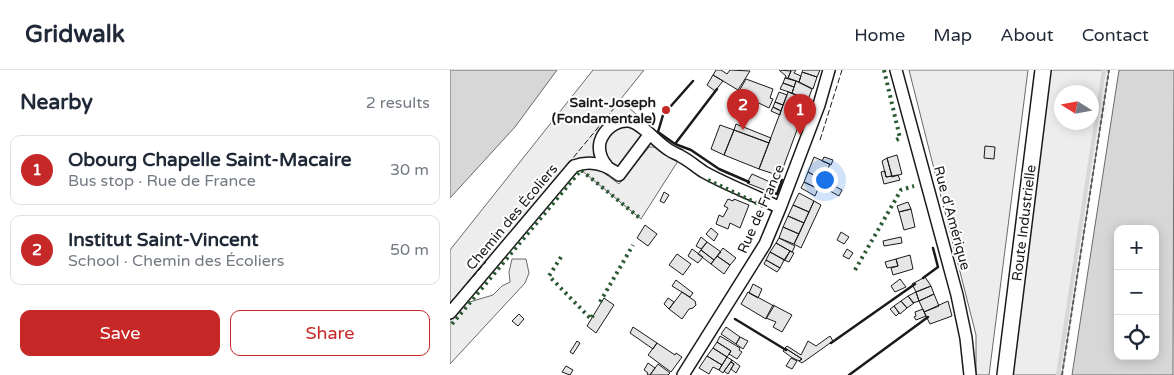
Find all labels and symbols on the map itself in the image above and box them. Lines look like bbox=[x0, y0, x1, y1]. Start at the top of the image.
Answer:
north arrow bbox=[1054, 85, 1099, 130]
pin: 2 bbox=[727, 89, 759, 130]
place label: Saint-Joseph (Fondamentale) bbox=[552, 94, 656, 127]
pin: 1 bbox=[784, 94, 816, 135]
marker: Saint-Joseph (Fondamentale) bbox=[660, 104, 672, 116]
street label: Chemin des Écoliers bbox=[463, 160, 562, 274]
street label: Rue de France bbox=[734, 162, 788, 256]
street label: Rue d'Amérique bbox=[930, 164, 974, 272]
street label: Route Industrielle bbox=[1008, 164, 1040, 282]
your location bbox=[812, 167, 838, 193]

